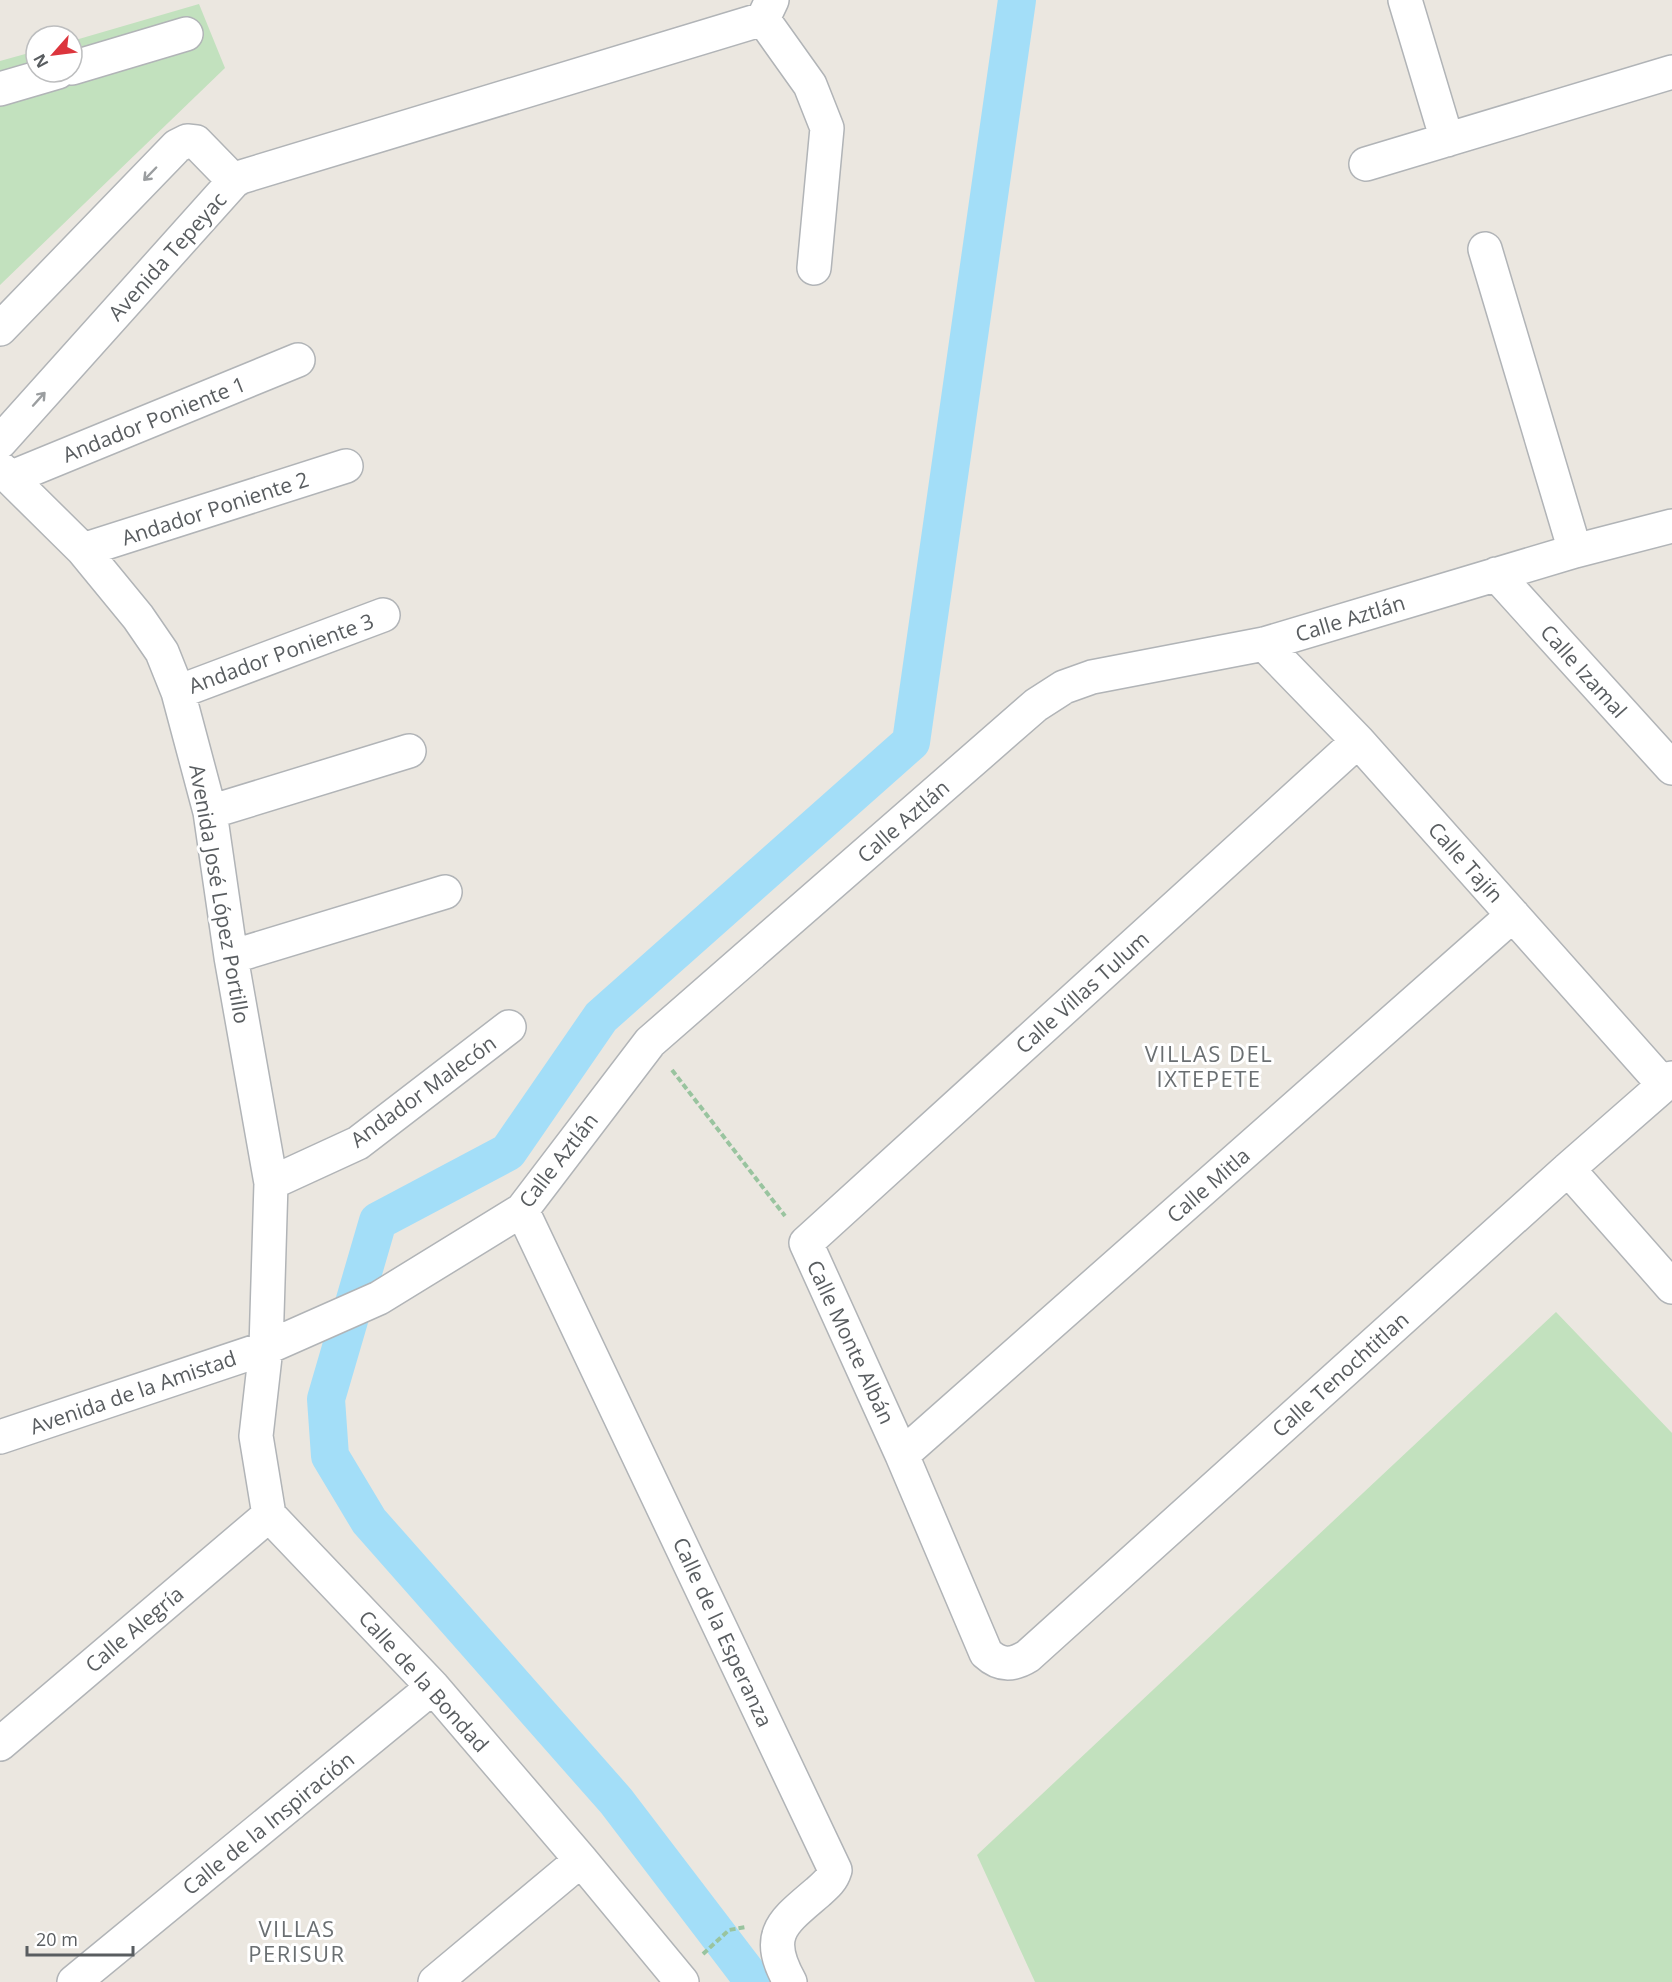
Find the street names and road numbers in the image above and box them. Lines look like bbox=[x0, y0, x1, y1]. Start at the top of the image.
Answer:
street label: Avenida Tepeyac bbox=[102, 186, 232, 326]
street label: Andador Poniente 1 bbox=[58, 369, 250, 469]
street label: Andador Poniente 2 bbox=[118, 465, 312, 551]
street label: Calle Aztlán bbox=[1292, 588, 1408, 648]
street label: Andador Poniente 3 bbox=[185, 606, 377, 700]
street label: Calle Izamal bbox=[1535, 618, 1633, 724]
street label: Avenida José López Portillo bbox=[183, 762, 257, 1026]
street label: Calle Aztlán bbox=[851, 773, 955, 869]
street label: Calle Tajín bbox=[1422, 816, 1510, 908]
street label: Calle Villas Tulum bbox=[1009, 925, 1155, 1059]
street label: Andador Malecón bbox=[345, 1029, 501, 1153]
street label: Calle Aztlán bbox=[512, 1107, 604, 1213]
street label: Calle Mitla bbox=[1161, 1141, 1255, 1229]
street label: Calle Monte Albán bbox=[801, 1255, 901, 1429]
street label: Calle Tenochtitlan bbox=[1266, 1305, 1414, 1443]
street label: Avenida de la Amistad bbox=[26, 1344, 240, 1440]
street label: Calle de la Esperanza bbox=[667, 1533, 779, 1731]
street label: Calle Alegría bbox=[79, 1580, 189, 1678]
street label: Calle de la Bondad bbox=[353, 1604, 495, 1758]
street label: Calle de la Inspiración bbox=[176, 1745, 360, 1901]

